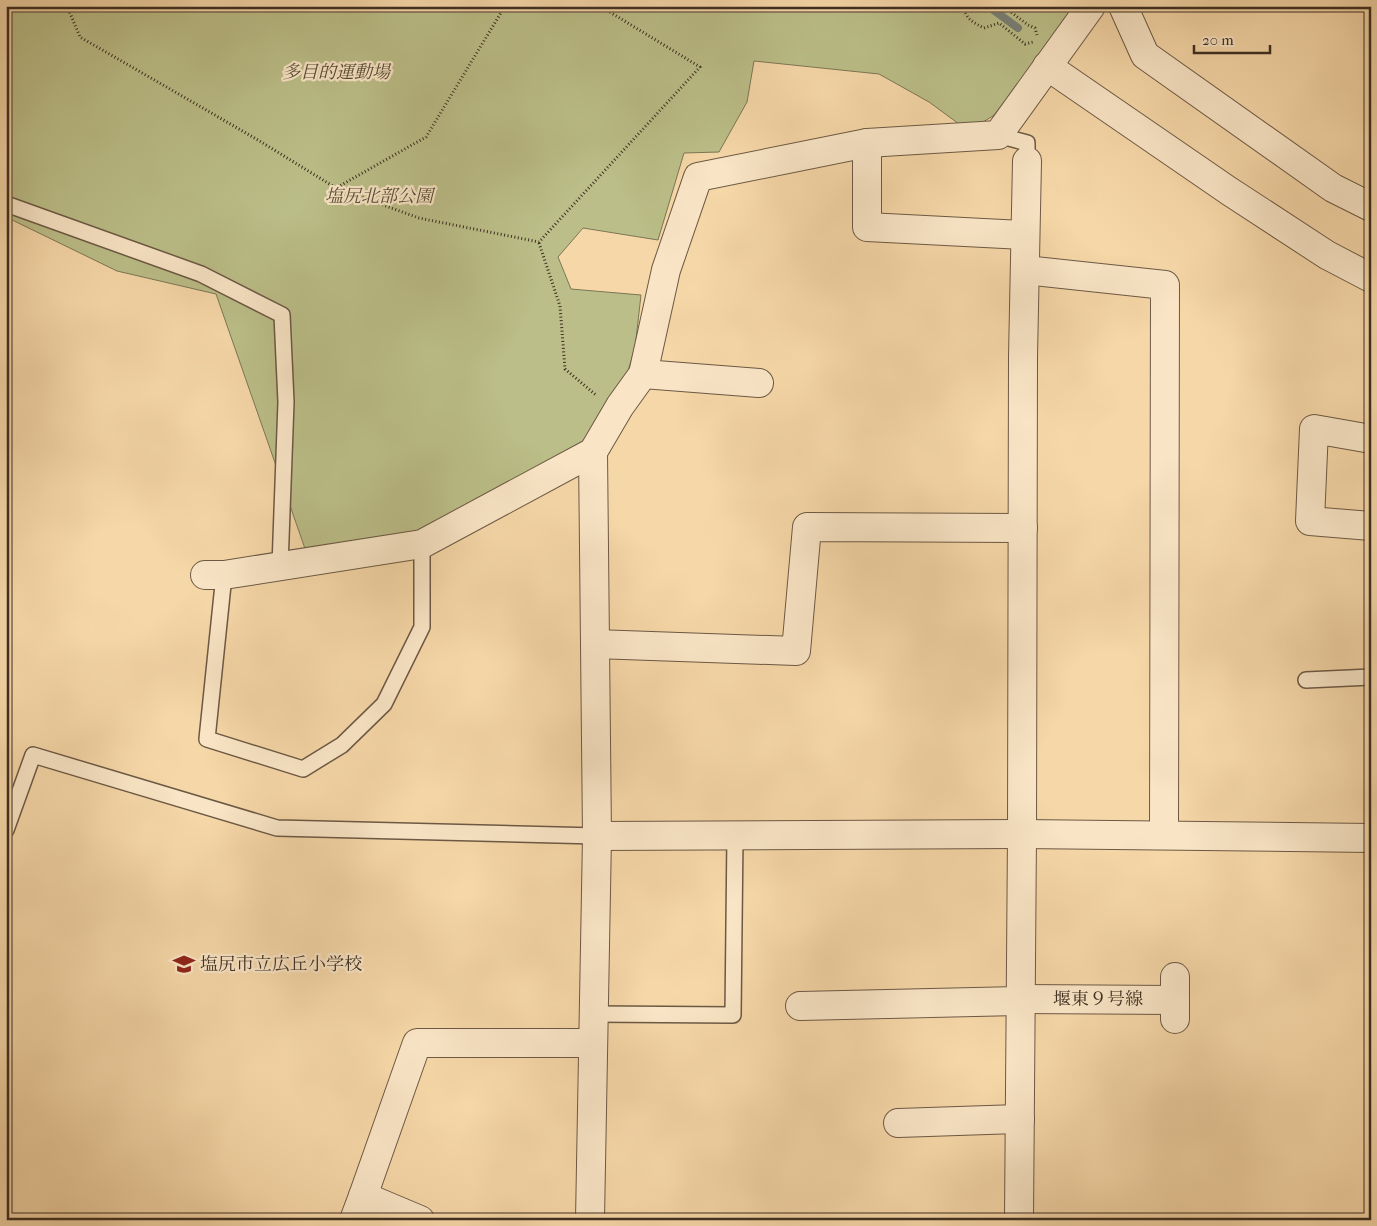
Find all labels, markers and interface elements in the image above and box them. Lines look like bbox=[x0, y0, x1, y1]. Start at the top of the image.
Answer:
scale bar bbox=[1194, 22, 1271, 54]
text: 20 m bbox=[1202, 31, 1234, 49]
park label: 多目的運動場 bbox=[282, 62, 392, 83]
park label: 塩尻北部公園 bbox=[325, 186, 436, 207]
school or university icon: 塩尻市立広丘小学校 bbox=[171, 951, 197, 977]
place label: 塩尻市立広丘小学校 bbox=[200, 954, 362, 975]
street label: 堰東９号線 bbox=[1053, 989, 1143, 1010]

